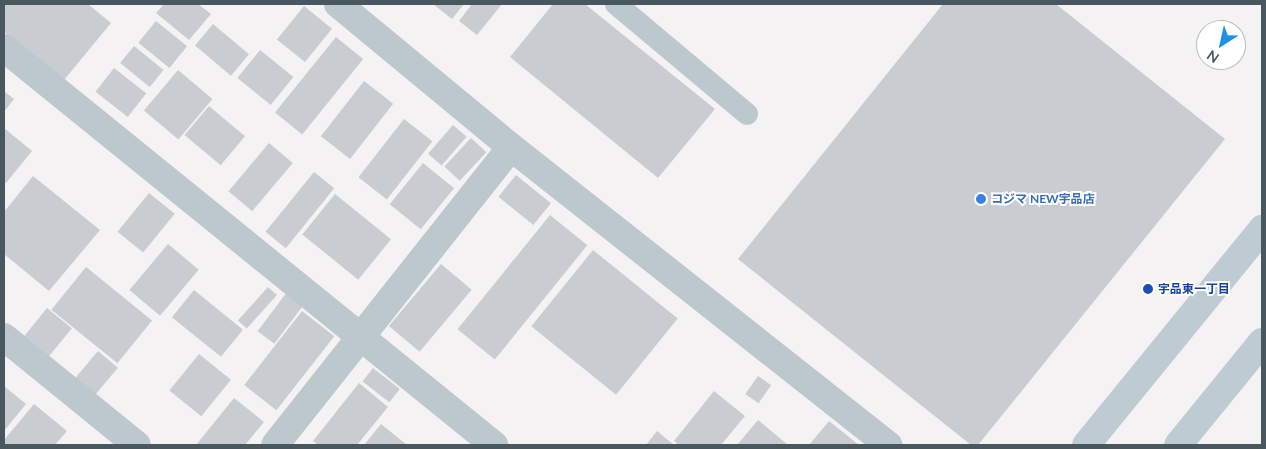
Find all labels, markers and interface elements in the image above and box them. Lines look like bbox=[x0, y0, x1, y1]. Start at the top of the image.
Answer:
north arrow bbox=[1196, 20, 1246, 70]
text: N bbox=[1203, 47, 1222, 67]
place label: コジマ NEW宇品店 bbox=[991, 192, 1095, 206]
marker: コジマ NEW宇品店 bbox=[975, 193, 987, 205]
place label: 宇品東一丁目 bbox=[1158, 282, 1230, 296]
marker: 宇品東一丁目 bbox=[1142, 283, 1154, 295]

